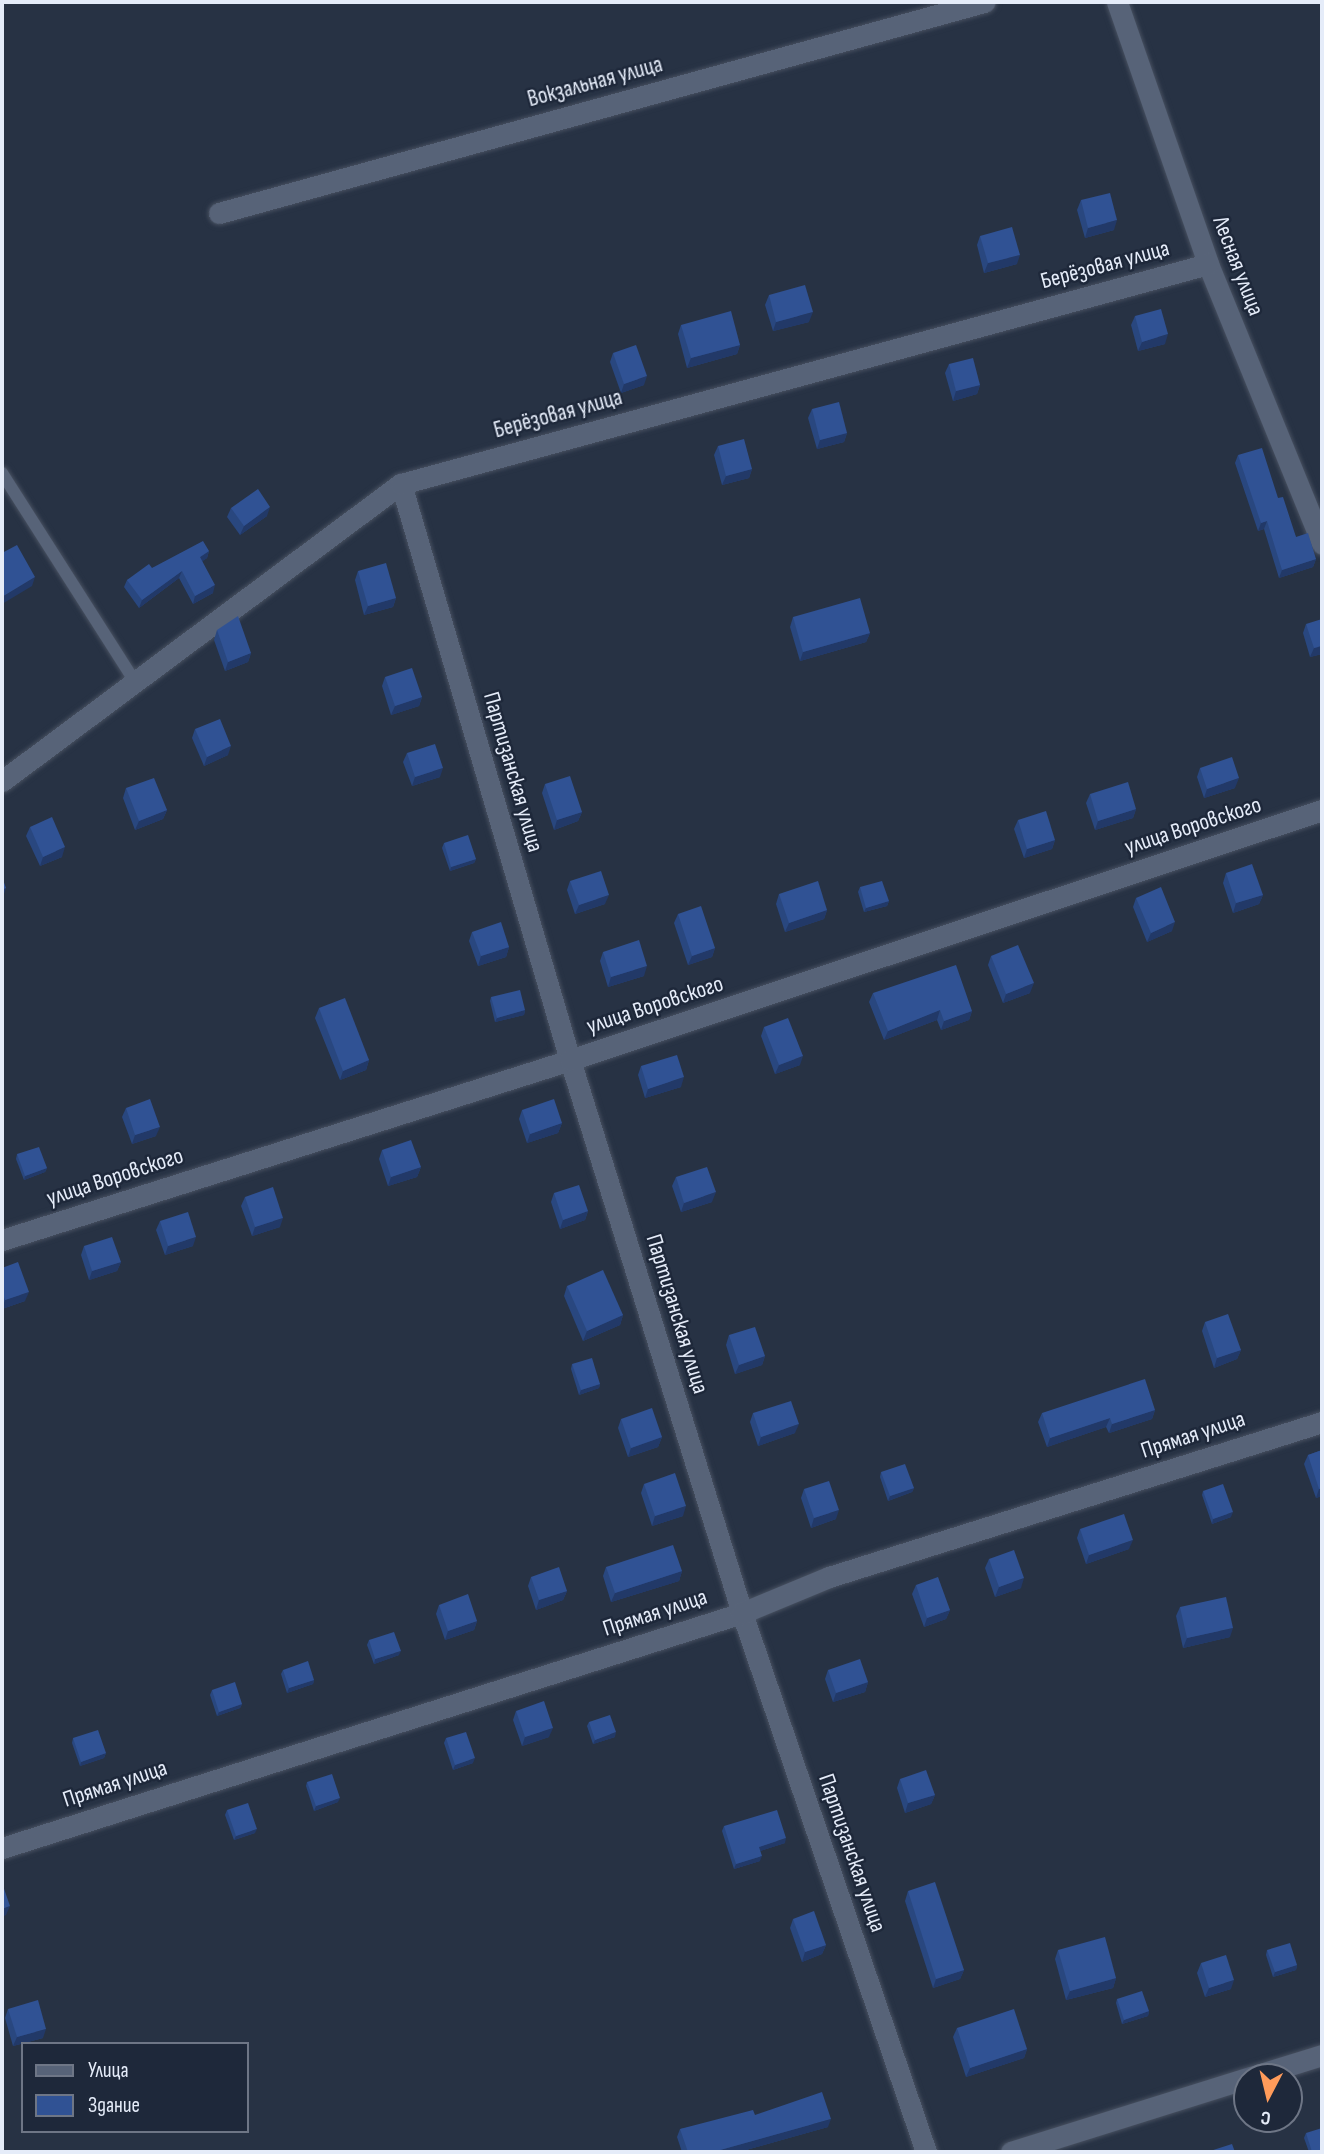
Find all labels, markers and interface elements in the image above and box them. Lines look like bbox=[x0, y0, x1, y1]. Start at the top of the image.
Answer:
street label: Вокзальная улица bbox=[525, 51, 665, 113]
street label: Лесная улица bbox=[1206, 212, 1270, 320]
street label: Берёзовая улица bbox=[1038, 235, 1172, 295]
street label: Берёзовая улица bbox=[491, 384, 625, 444]
street label: Партизанская улица bbox=[477, 689, 549, 855]
street label: улица Воровского bbox=[1121, 791, 1265, 861]
street label: улица Воровского bbox=[583, 970, 727, 1040]
street label: улица Воровского bbox=[43, 1142, 187, 1212]
street label: Партизанская улица bbox=[640, 1231, 714, 1397]
street label: Прямая улица bbox=[1137, 1405, 1249, 1465]
street label: Прямая улица bbox=[599, 1583, 711, 1643]
street label: Прямая улица bbox=[59, 1754, 171, 1814]
street label: Партизанская улица bbox=[812, 1770, 892, 1936]
legend bbox=[21, 2042, 248, 2133]
text: Улица bbox=[88, 2058, 129, 2083]
north arrow bbox=[1233, 2063, 1303, 2133]
text: Здание bbox=[88, 2093, 140, 2118]
text: С bbox=[1259, 2105, 1272, 2129]

